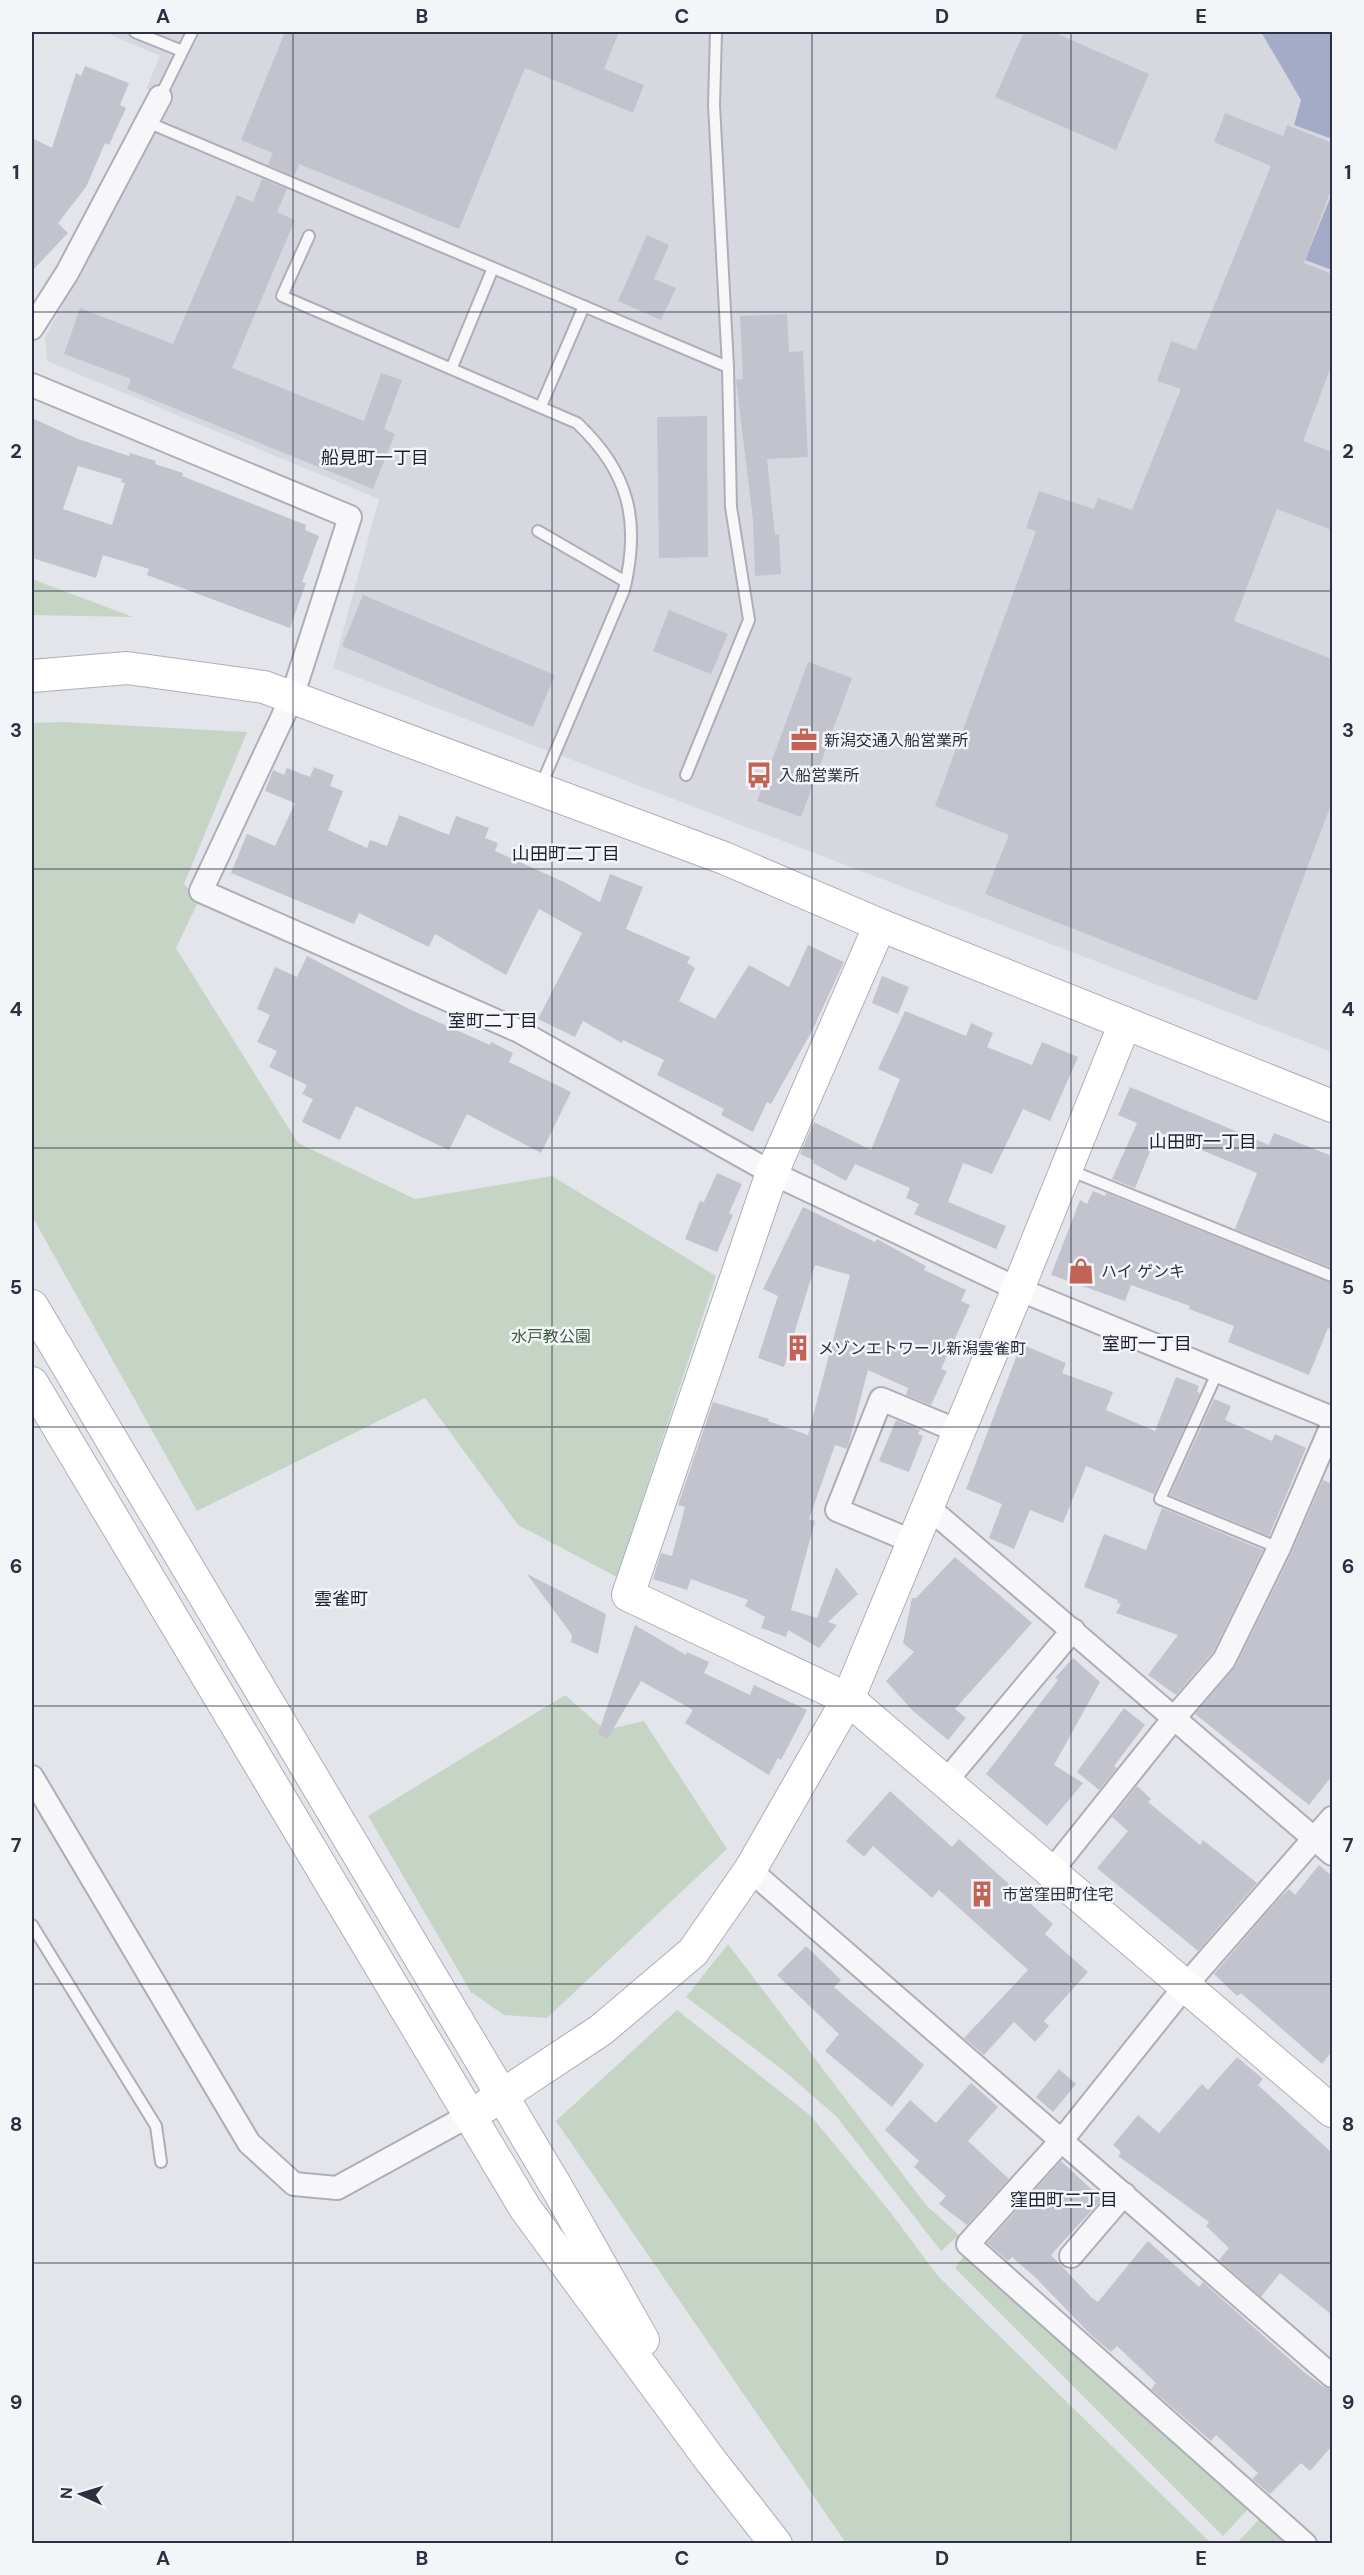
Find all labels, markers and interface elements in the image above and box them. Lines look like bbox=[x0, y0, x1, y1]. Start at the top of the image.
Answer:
text: A bbox=[156, 3, 170, 29]
text: B bbox=[416, 3, 428, 29]
text: C bbox=[675, 3, 689, 29]
text: D bbox=[935, 3, 949, 29]
text: E bbox=[1195, 3, 1207, 29]
text: 1 bbox=[12, 159, 20, 185]
text: 1 bbox=[1344, 159, 1352, 185]
text: 2 bbox=[10, 438, 22, 464]
text: 2 bbox=[1342, 438, 1354, 464]
district label: 船見町一丁目 bbox=[321, 446, 429, 470]
text: 3 bbox=[10, 717, 22, 743]
text: 3 bbox=[1342, 717, 1354, 743]
office icon: 新潟交通入船営業所 bbox=[789, 725, 819, 755]
place label: 新潟交通入船営業所 bbox=[824, 730, 968, 751]
bus stop icon: 入船営業所 bbox=[744, 760, 774, 790]
place label: 入船営業所 bbox=[779, 765, 859, 786]
district label: 山田町二丁目 bbox=[512, 842, 620, 866]
text: 4 bbox=[10, 996, 23, 1022]
text: 4 bbox=[1342, 996, 1355, 1022]
district label: 室町二丁目 bbox=[448, 1009, 538, 1033]
district label: 山田町一丁目 bbox=[1149, 1130, 1257, 1154]
shop icon: ハイ ゲンキ bbox=[1066, 1256, 1096, 1286]
place label: ハイ ゲンキ bbox=[1101, 1261, 1185, 1282]
text: 5 bbox=[10, 1274, 22, 1300]
text: 5 bbox=[1342, 1274, 1354, 1300]
park label: 水戸教公園 bbox=[511, 1326, 591, 1347]
district label: 室町一丁目 bbox=[1102, 1332, 1192, 1356]
building icon: メゾンエトワール新潟雲雀町 bbox=[783, 1333, 813, 1363]
place label: メゾンエトワール新潟雲雀町 bbox=[818, 1338, 1026, 1359]
text: 6 bbox=[10, 1553, 22, 1579]
text: 6 bbox=[1342, 1553, 1354, 1579]
district label: 雲雀町 bbox=[314, 1587, 368, 1611]
text: 7 bbox=[11, 1832, 22, 1858]
text: 7 bbox=[1343, 1832, 1354, 1858]
building icon: 市営窪田町住宅 bbox=[967, 1879, 997, 1909]
place label: 市営窪田町住宅 bbox=[1002, 1884, 1114, 1905]
text: 8 bbox=[10, 2111, 22, 2137]
text: 8 bbox=[1342, 2111, 1354, 2137]
district label: 窪田町二丁目 bbox=[1010, 2188, 1118, 2212]
text: 9 bbox=[10, 2389, 22, 2415]
text: 9 bbox=[1342, 2389, 1354, 2415]
north arrow bbox=[51, 2464, 111, 2524]
text: N bbox=[56, 2486, 77, 2500]
text: A bbox=[156, 2545, 170, 2571]
text: B bbox=[416, 2545, 428, 2571]
text: C bbox=[675, 2545, 689, 2571]
text: D bbox=[935, 2545, 949, 2571]
text: E bbox=[1195, 2545, 1207, 2571]

